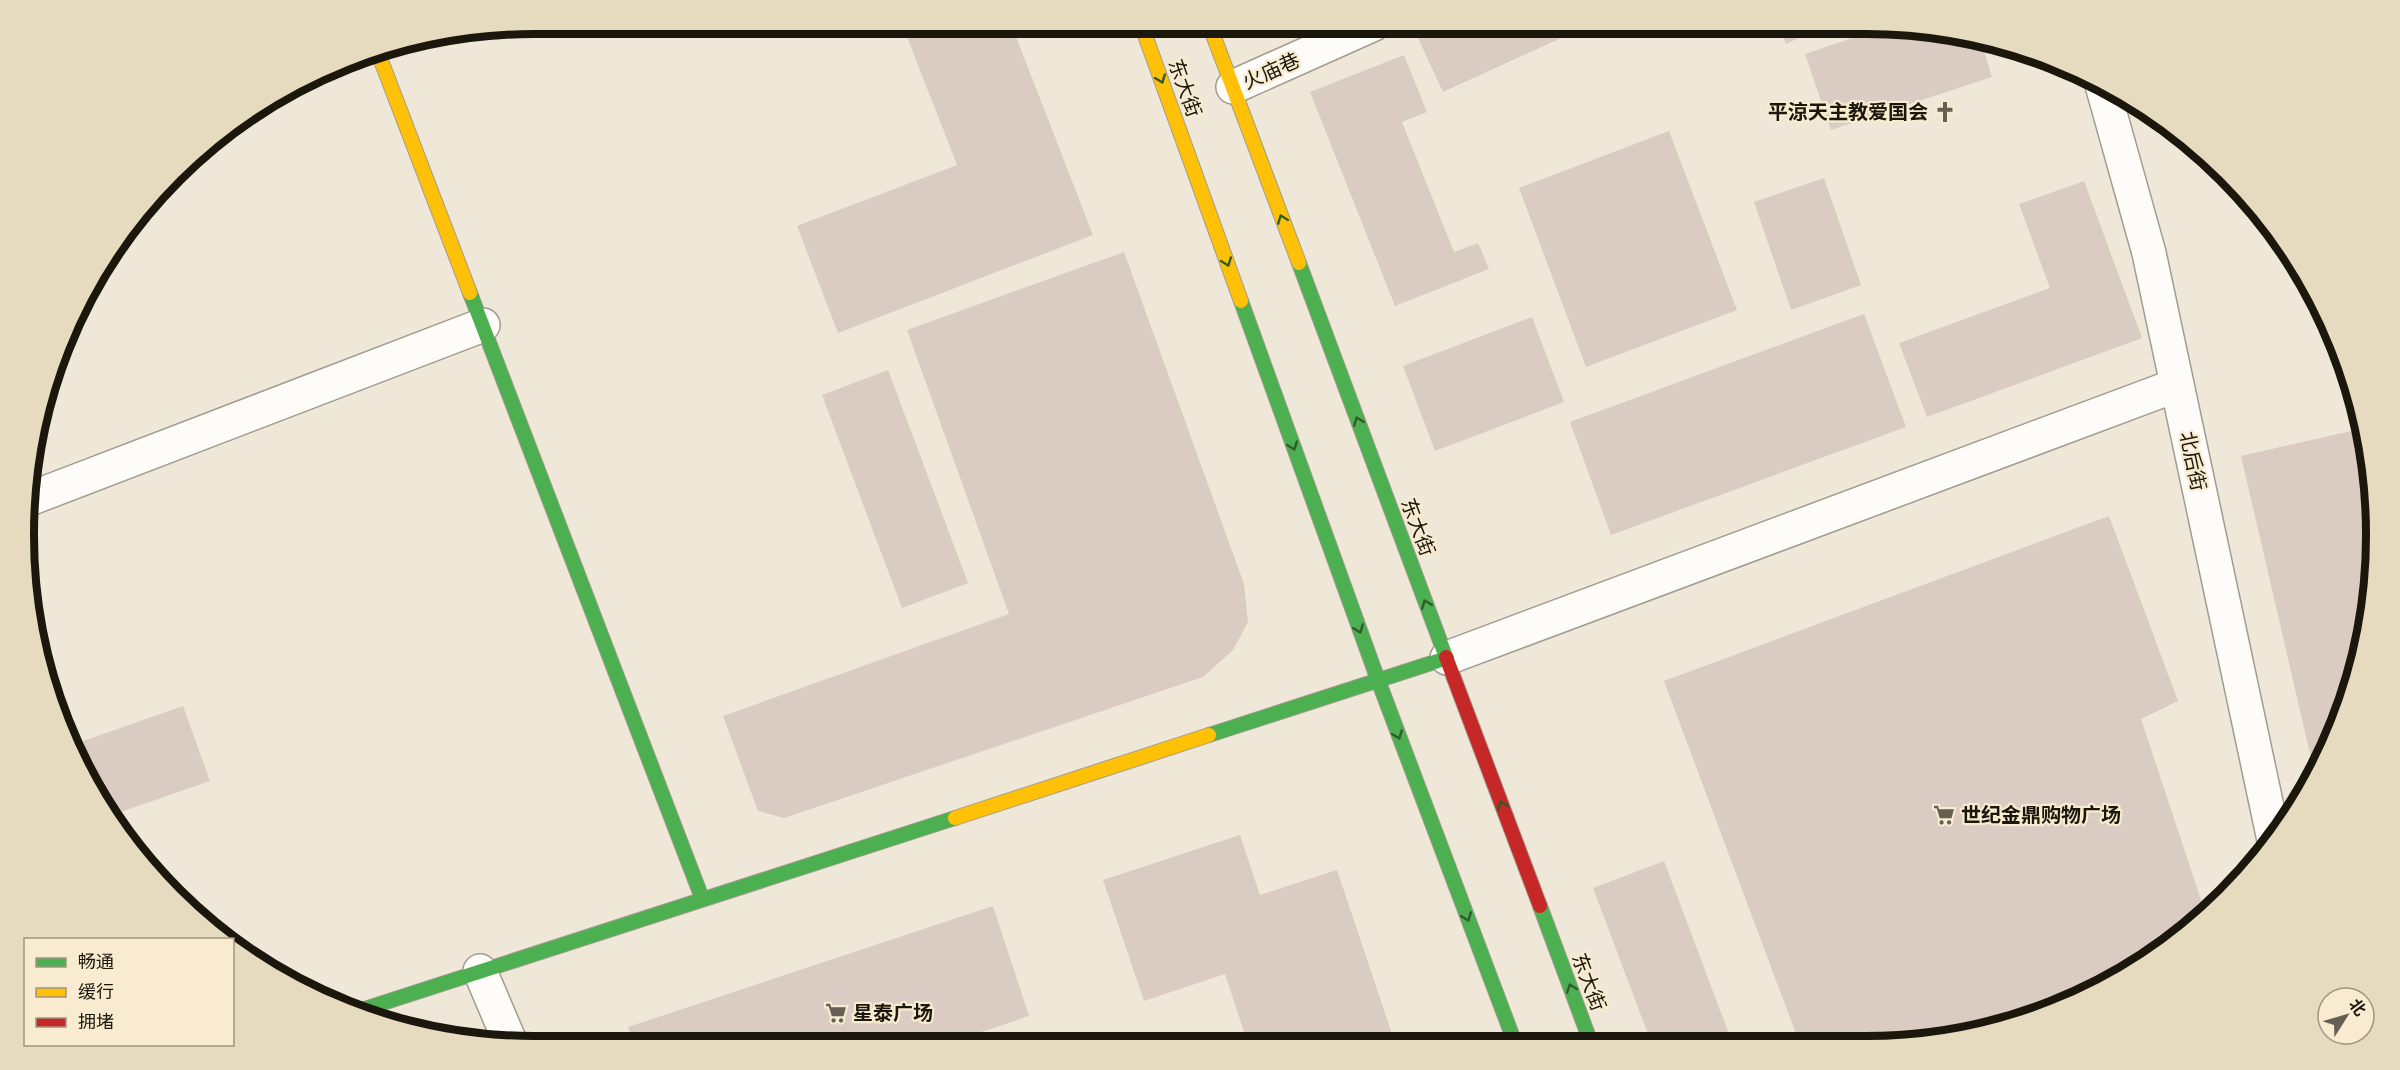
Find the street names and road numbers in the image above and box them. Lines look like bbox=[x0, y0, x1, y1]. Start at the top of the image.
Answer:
street label: 火庙巷 bbox=[1238, 46, 1304, 95]
street label: 东大街 bbox=[1163, 55, 1208, 121]
street label: 北后街 bbox=[2174, 429, 2213, 493]
street label: 东大街 bbox=[1395, 494, 1442, 560]
street label: 东大街 bbox=[1566, 949, 1613, 1015]

